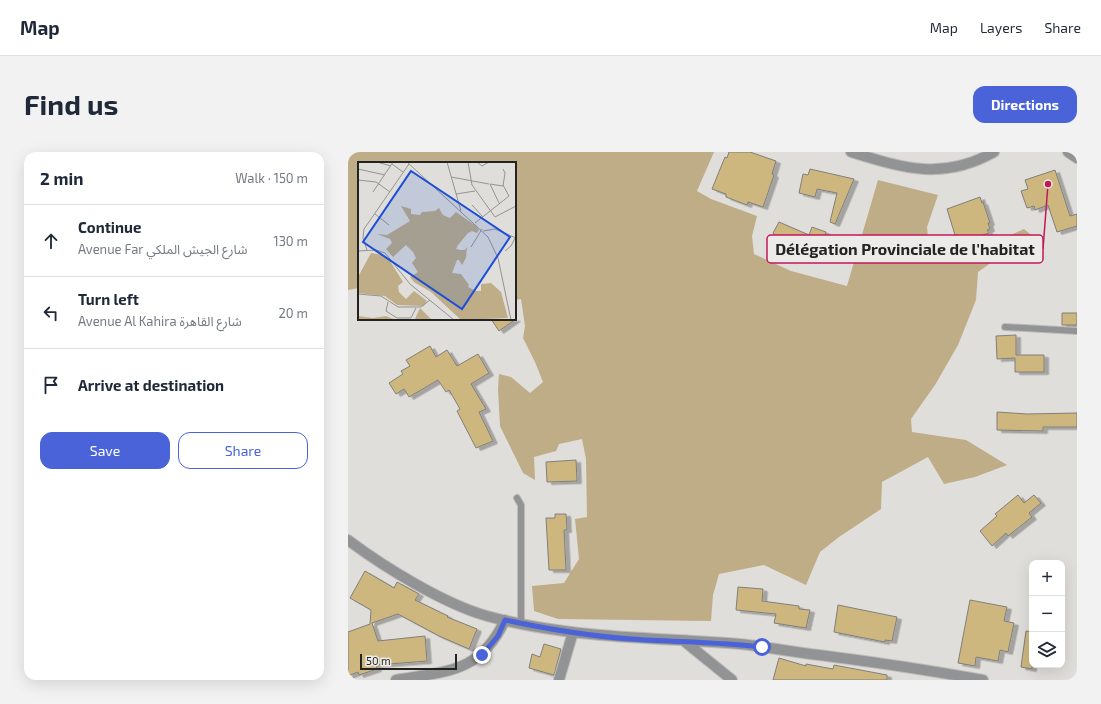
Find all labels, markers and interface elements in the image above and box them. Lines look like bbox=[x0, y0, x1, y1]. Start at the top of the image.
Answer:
text: Map bbox=[20, 16, 60, 39]
text: Map bbox=[930, 19, 958, 36]
text: Layers bbox=[980, 19, 1022, 36]
text: Share bbox=[1044, 19, 1081, 36]
button: Directions bbox=[973, 86, 1077, 123]
text: Find us bbox=[24, 87, 118, 121]
inset map bbox=[358, 162, 516, 320]
text: 2 min bbox=[40, 168, 83, 188]
text: Walk · 150 m bbox=[235, 170, 308, 186]
text: Continue bbox=[78, 218, 141, 236]
icon: ahead bbox=[40, 230, 62, 252]
text: 130 m bbox=[273, 233, 308, 249]
callout: Délégation Provinciale de l'habitat bbox=[767, 235, 1043, 263]
text: Délégation Provinciale de l'habitat bbox=[775, 239, 1035, 258]
text: Avenue Far شارع الجيش الملكي bbox=[78, 241, 247, 257]
text: Turn left bbox=[78, 290, 139, 308]
icon: left bbox=[40, 302, 62, 324]
text: 20 m bbox=[279, 305, 308, 321]
text: Avenue Al Kahira شارع القاهرة bbox=[78, 313, 242, 329]
icon: arrive bbox=[40, 374, 62, 396]
text: Arrive at destination bbox=[78, 376, 224, 394]
button: Save bbox=[40, 432, 170, 469]
button: Share bbox=[178, 432, 308, 469]
map controls bbox=[1029, 560, 1065, 668]
button: + bbox=[1029, 560, 1065, 596]
button: − bbox=[1029, 596, 1065, 632]
button: layers bbox=[1029, 632, 1065, 668]
route start bbox=[753, 638, 771, 656]
route end bbox=[473, 646, 491, 664]
scale bar bbox=[360, 652, 457, 671]
text: 50 m bbox=[366, 654, 391, 667]

